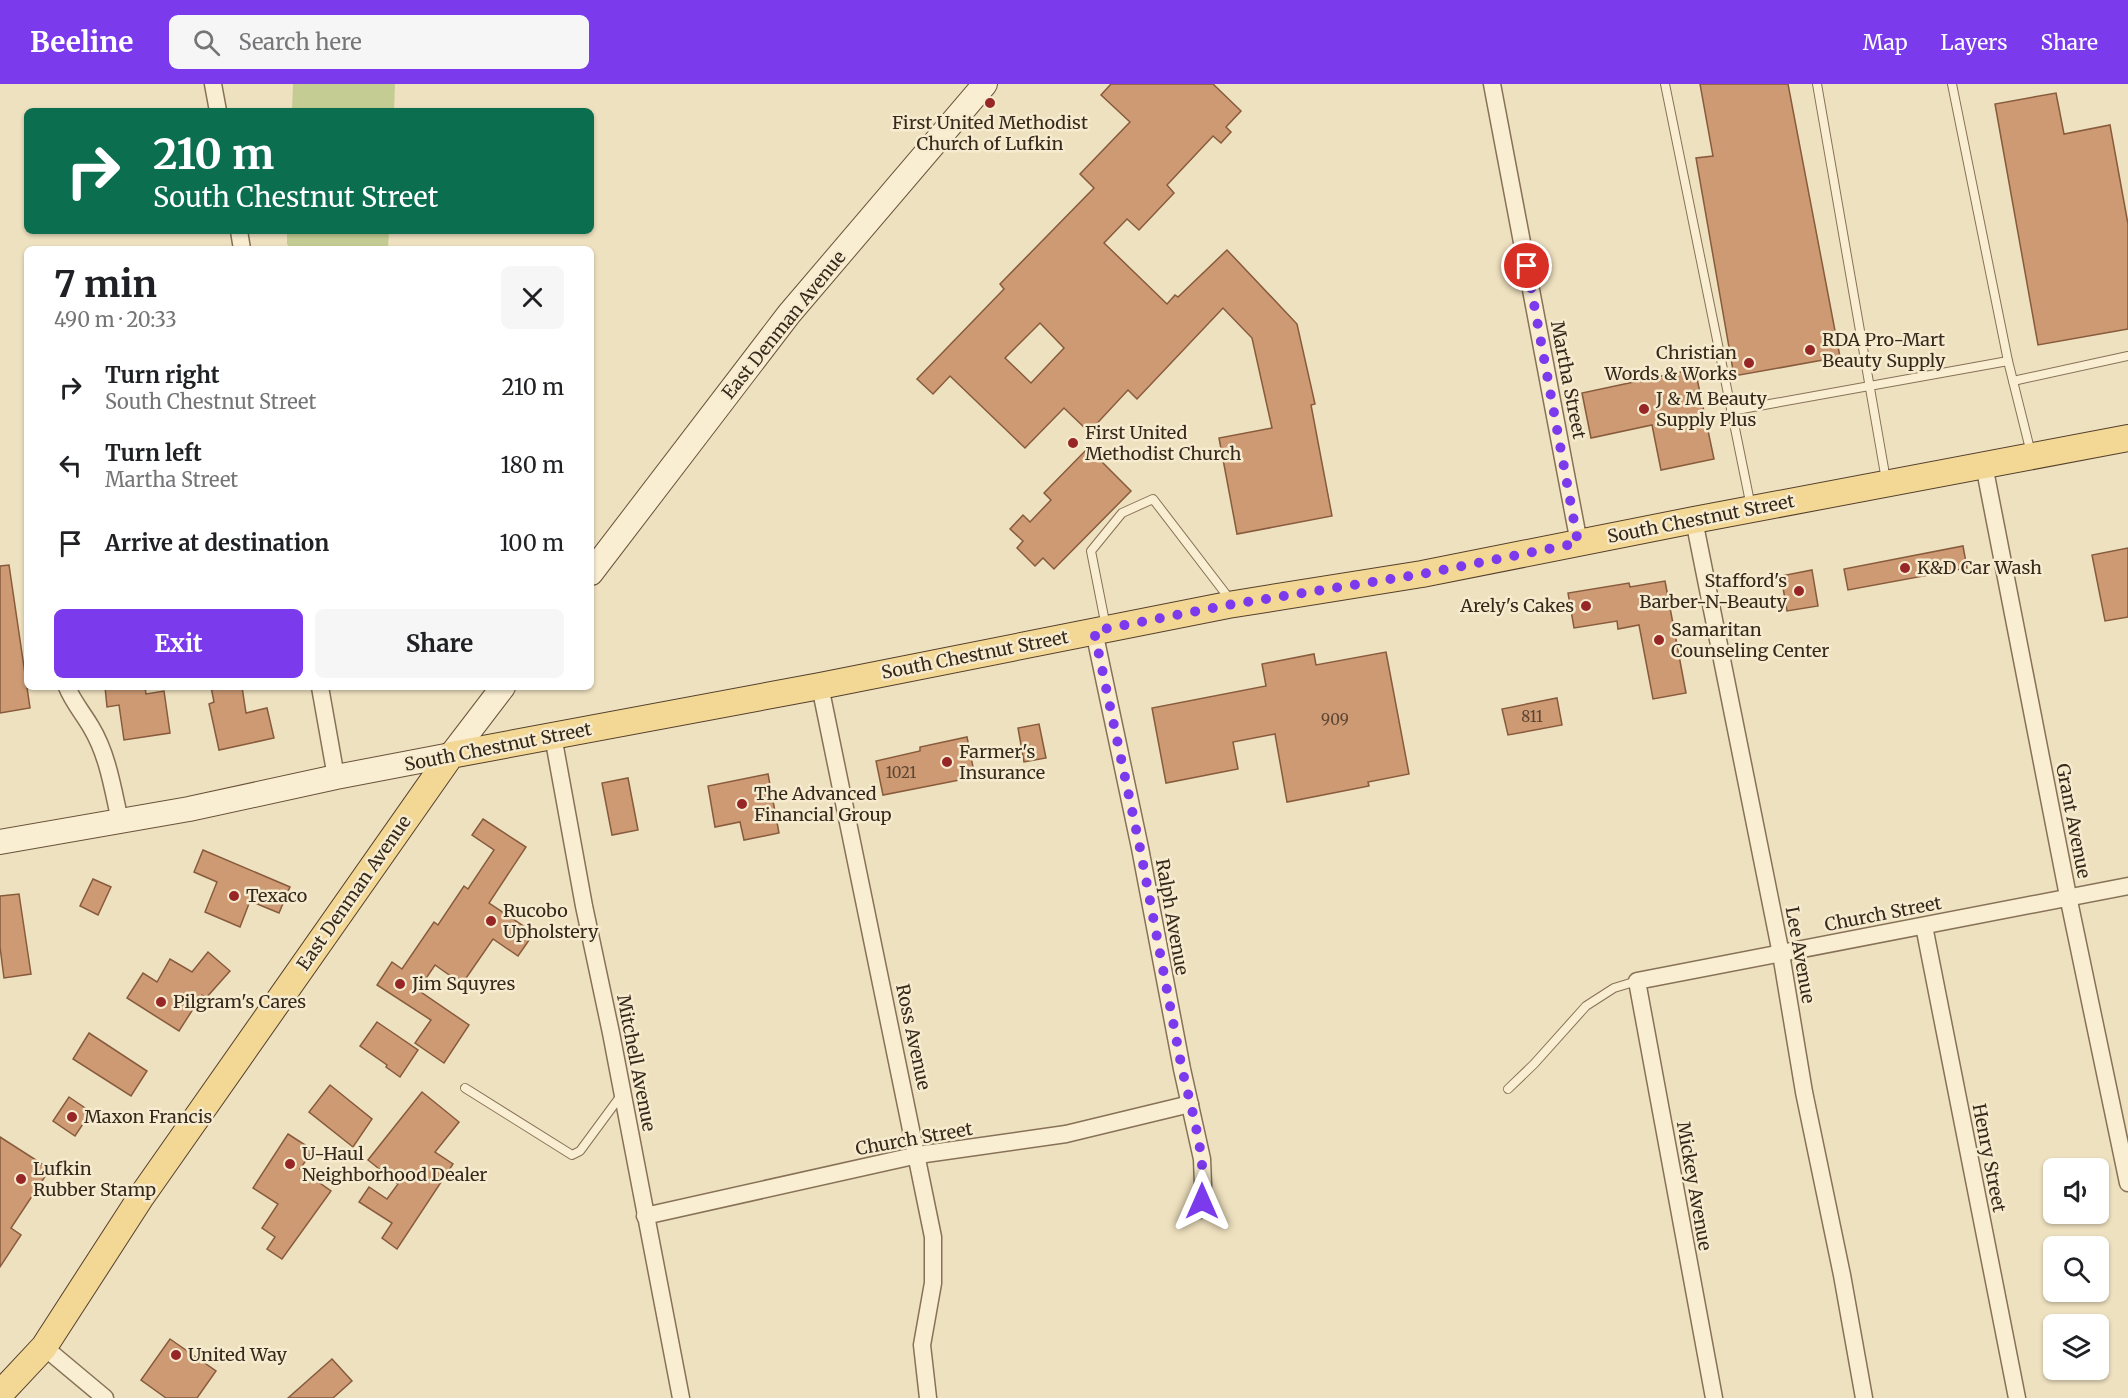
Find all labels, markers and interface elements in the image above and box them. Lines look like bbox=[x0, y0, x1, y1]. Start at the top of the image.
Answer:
search box bbox=[169, 15, 589, 69]
text: Beeline bbox=[30, 24, 133, 60]
icon: search bbox=[190, 26, 223, 59]
text: Search here bbox=[238, 28, 362, 56]
text: Map bbox=[1863, 29, 1908, 56]
text: Layers bbox=[1941, 29, 2008, 56]
text: Share bbox=[2041, 29, 2098, 56]
marker: First United Methodist Church of Lufkin bbox=[983, 96, 997, 110]
place label: First United Methodist Church of Lufkin bbox=[892, 111, 1088, 155]
text: 210 m bbox=[153, 128, 274, 180]
icon: right bbox=[54, 132, 132, 210]
text: South Chestnut Street bbox=[153, 180, 438, 214]
pin bbox=[1501, 240, 1552, 291]
street label: East Denman Avenue bbox=[717, 246, 850, 403]
icon: arrive bbox=[1510, 249, 1543, 282]
text: 7 min bbox=[54, 262, 157, 307]
button: close bbox=[501, 266, 564, 329]
text: 490 m · 20:33 bbox=[54, 307, 177, 332]
street label: Martha Street bbox=[1546, 319, 1591, 441]
place label: RDA Pro-Mart Beauty Supply bbox=[1822, 328, 1946, 372]
place label: Christian Words & Works bbox=[1604, 341, 1737, 385]
marker: RDA Pro-Mart Beauty Supply bbox=[1803, 343, 1817, 357]
marker: Christian Words & Works bbox=[1742, 356, 1756, 370]
text: Turn right bbox=[105, 361, 219, 389]
icon: right bbox=[54, 371, 87, 404]
text: 210 m bbox=[501, 373, 564, 401]
place label: J & M Beauty Supply Plus bbox=[1655, 387, 1768, 431]
text: South Chestnut Street bbox=[105, 389, 316, 414]
marker: J & M Beauty Supply Plus bbox=[1637, 402, 1651, 416]
place label: First United Methodist Church bbox=[1085, 421, 1241, 465]
marker: First United Methodist Church bbox=[1066, 436, 1080, 450]
text: Turn left bbox=[105, 439, 202, 467]
icon: left bbox=[54, 449, 87, 482]
text: 180 m bbox=[500, 451, 564, 479]
text: Martha Street bbox=[105, 467, 238, 492]
street label: South Chestnut Street bbox=[1605, 489, 1796, 548]
icon: arrive bbox=[54, 527, 87, 560]
text: Arrive at destination bbox=[105, 529, 329, 557]
text: 100 m bbox=[499, 529, 564, 557]
place label: K&D Car Wash bbox=[1917, 556, 2042, 579]
marker: K&D Car Wash bbox=[1898, 561, 1912, 575]
place label: Stafford's Barber-N-Beauty bbox=[1639, 569, 1788, 613]
marker: Stafford's Barber-N-Beauty bbox=[1792, 584, 1806, 598]
place label: Arely's Cakes bbox=[1459, 594, 1574, 617]
marker: Arely's Cakes bbox=[1579, 599, 1593, 613]
button: Exit bbox=[54, 609, 303, 678]
button: Share bbox=[315, 609, 564, 678]
place label: Samaritan Counseling Center bbox=[1671, 618, 1829, 662]
street label: South Chestnut Street bbox=[879, 625, 1070, 684]
marker: Samaritan Counseling Center bbox=[1652, 633, 1666, 647]
house number: 811 bbox=[1521, 707, 1543, 726]
house number: 909 bbox=[1321, 710, 1349, 729]
street label: South Chestnut Street bbox=[402, 717, 593, 776]
place label: Farmer's Insurance bbox=[959, 740, 1045, 784]
marker: Farmer's Insurance bbox=[940, 755, 954, 769]
street label: Grant Avenue bbox=[2051, 762, 2096, 880]
house number: 1021 bbox=[886, 763, 916, 782]
place label: The Advanced Financial Group bbox=[754, 782, 892, 826]
marker: The Advanced Financial Group bbox=[735, 797, 749, 811]
street label: East Denman Avenue bbox=[291, 811, 416, 975]
street label: Ralph Avenue bbox=[1151, 857, 1194, 977]
place label: Texaco bbox=[246, 884, 307, 907]
marker: Texaco bbox=[227, 889, 241, 903]
street label: Church Street bbox=[1823, 891, 1943, 936]
place label: Rucobo Upholstery bbox=[503, 899, 599, 943]
street label: Lee Avenue bbox=[1781, 905, 1820, 1005]
marker: Rucobo Upholstery bbox=[484, 914, 498, 928]
place label: Jim Squyres bbox=[411, 972, 515, 995]
marker: Jim Squyres bbox=[393, 977, 407, 991]
street label: Ross Avenue bbox=[891, 982, 936, 1092]
place label: Pilgram's Cares bbox=[173, 990, 306, 1013]
street label: Mitchell Avenue bbox=[612, 993, 661, 1133]
marker: Pilgram's Cares bbox=[154, 995, 168, 1009]
street label: Henry Street bbox=[1968, 1102, 2011, 1214]
place label: Maxon Francis bbox=[84, 1105, 212, 1128]
marker: Maxon Francis bbox=[65, 1110, 79, 1124]
street label: Church Street bbox=[854, 1117, 974, 1160]
street label: Mickey Avenue bbox=[1672, 1120, 1717, 1252]
place label: U-Haul Neighborhood Dealer bbox=[302, 1142, 487, 1186]
place label: Lufkin Rubber Stamp bbox=[33, 1157, 156, 1201]
marker: U-Haul Neighborhood Dealer bbox=[283, 1157, 297, 1171]
map controls bbox=[2043, 1158, 2109, 1380]
button: sound bbox=[2043, 1158, 2109, 1224]
position arrow bbox=[1170, 1169, 1234, 1233]
marker: Lufkin Rubber Stamp bbox=[14, 1172, 28, 1186]
button: search bbox=[2043, 1236, 2109, 1302]
button: layers bbox=[2043, 1314, 2109, 1380]
place label: United Way bbox=[188, 1343, 287, 1366]
marker: United Way bbox=[169, 1348, 183, 1362]

